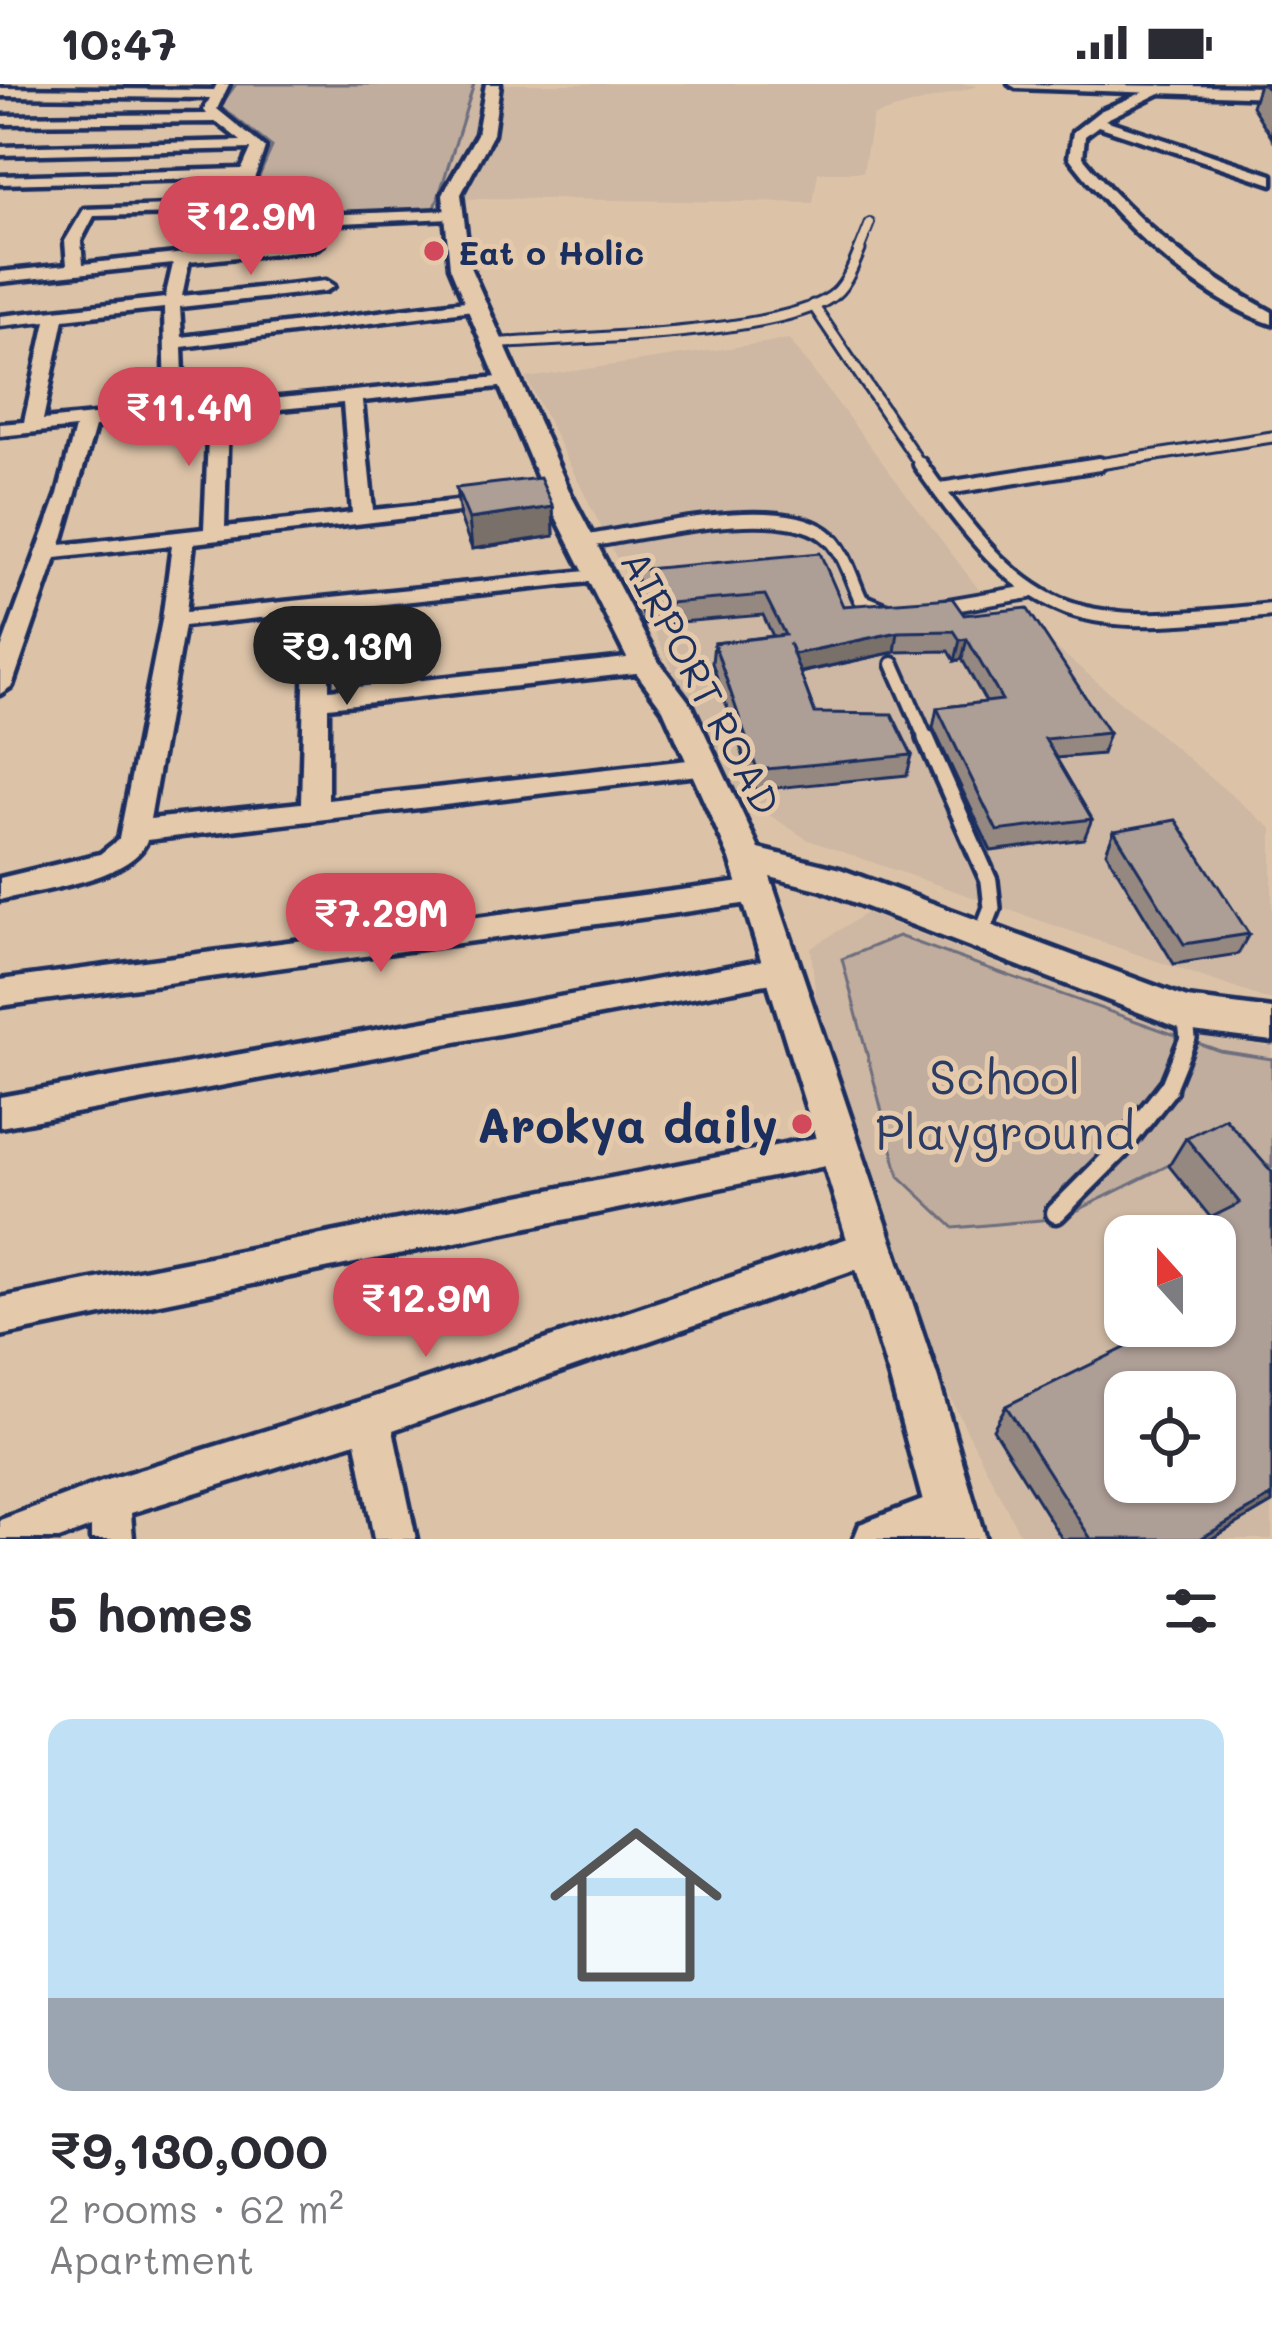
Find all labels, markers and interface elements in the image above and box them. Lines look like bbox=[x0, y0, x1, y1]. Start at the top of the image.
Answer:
text: 10:47 bbox=[60, 13, 177, 71]
pin: ₹12.9M bbox=[153, 176, 349, 278]
text: ₹12.9M bbox=[185, 189, 317, 240]
place label: Eat o Holic bbox=[458, 230, 644, 273]
marker: Eat o Holic bbox=[421, 238, 447, 264]
pin: ₹11.4M bbox=[91, 367, 287, 469]
text: ₹11.4M bbox=[125, 380, 253, 431]
street label: AIRPORT ROAD bbox=[611, 541, 793, 823]
pin: ₹9.13M bbox=[249, 606, 445, 708]
text: ₹9.13M bbox=[280, 619, 414, 670]
pin: ₹7.29M bbox=[283, 873, 479, 975]
text: ₹7.29M bbox=[313, 886, 449, 937]
park label: School Playground bbox=[875, 1045, 1135, 1163]
place label: Arokya daily bbox=[477, 1093, 778, 1156]
marker: Arokya daily bbox=[789, 1111, 815, 1137]
north arrow bbox=[1104, 1215, 1236, 1347]
map controls bbox=[1104, 1215, 1236, 1503]
pin: ₹12.9M bbox=[328, 1258, 524, 1360]
text: ₹12.9M bbox=[360, 1271, 492, 1322]
button: locate bbox=[1104, 1371, 1236, 1503]
text: 5 homes bbox=[48, 1578, 253, 1645]
icon: filters bbox=[1158, 1578, 1224, 1644]
icon: home bbox=[528, 1797, 744, 2013]
text: ₹9,130,000 bbox=[48, 2115, 328, 2182]
text: 2 rooms · 62 m² bbox=[48, 2182, 344, 2233]
text: Apartment bbox=[48, 2233, 254, 2284]

